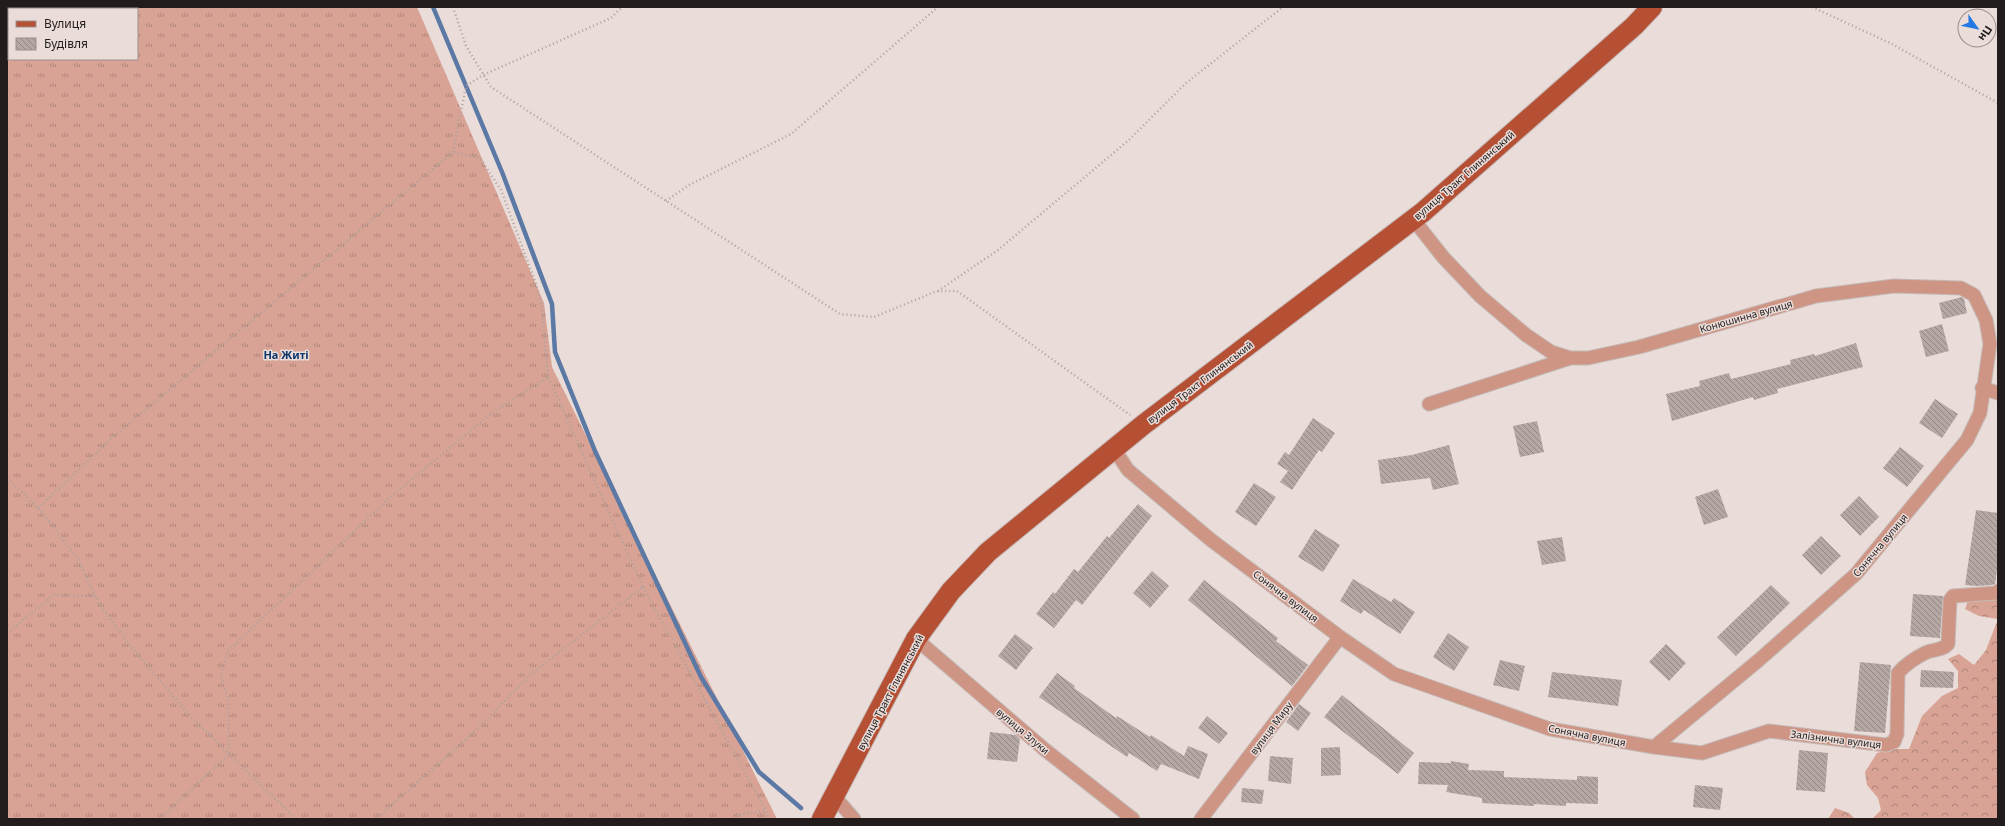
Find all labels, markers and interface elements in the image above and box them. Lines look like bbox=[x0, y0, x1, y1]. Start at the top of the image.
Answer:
legend bbox=[8, 8, 138, 60]
north arrow bbox=[1957, 8, 1997, 48]
text: Вулиця bbox=[44, 15, 86, 32]
text: Пн bbox=[1975, 23, 1996, 44]
text: Будівля bbox=[44, 35, 88, 52]
street label: вулиця Тракт Глинянський bbox=[1411, 127, 1517, 223]
street label: Конюшинна вулиця bbox=[1698, 296, 1794, 336]
street label: вулиця Тракт Глинянський bbox=[1144, 338, 1256, 426]
district label: На Житі bbox=[263, 347, 309, 362]
street label: Сонячна вулиця bbox=[1849, 510, 1911, 580]
street label: Сонячна вулиця bbox=[1250, 567, 1322, 625]
street label: вулиця Тракт Глинянський bbox=[853, 632, 927, 752]
street label: вулиця Миру bbox=[1246, 698, 1296, 757]
street label: вулиця Злуки bbox=[994, 705, 1052, 757]
street label: Сонячна вулиця bbox=[1547, 721, 1627, 749]
street label: Залізнична вулиця bbox=[1790, 726, 1882, 752]

